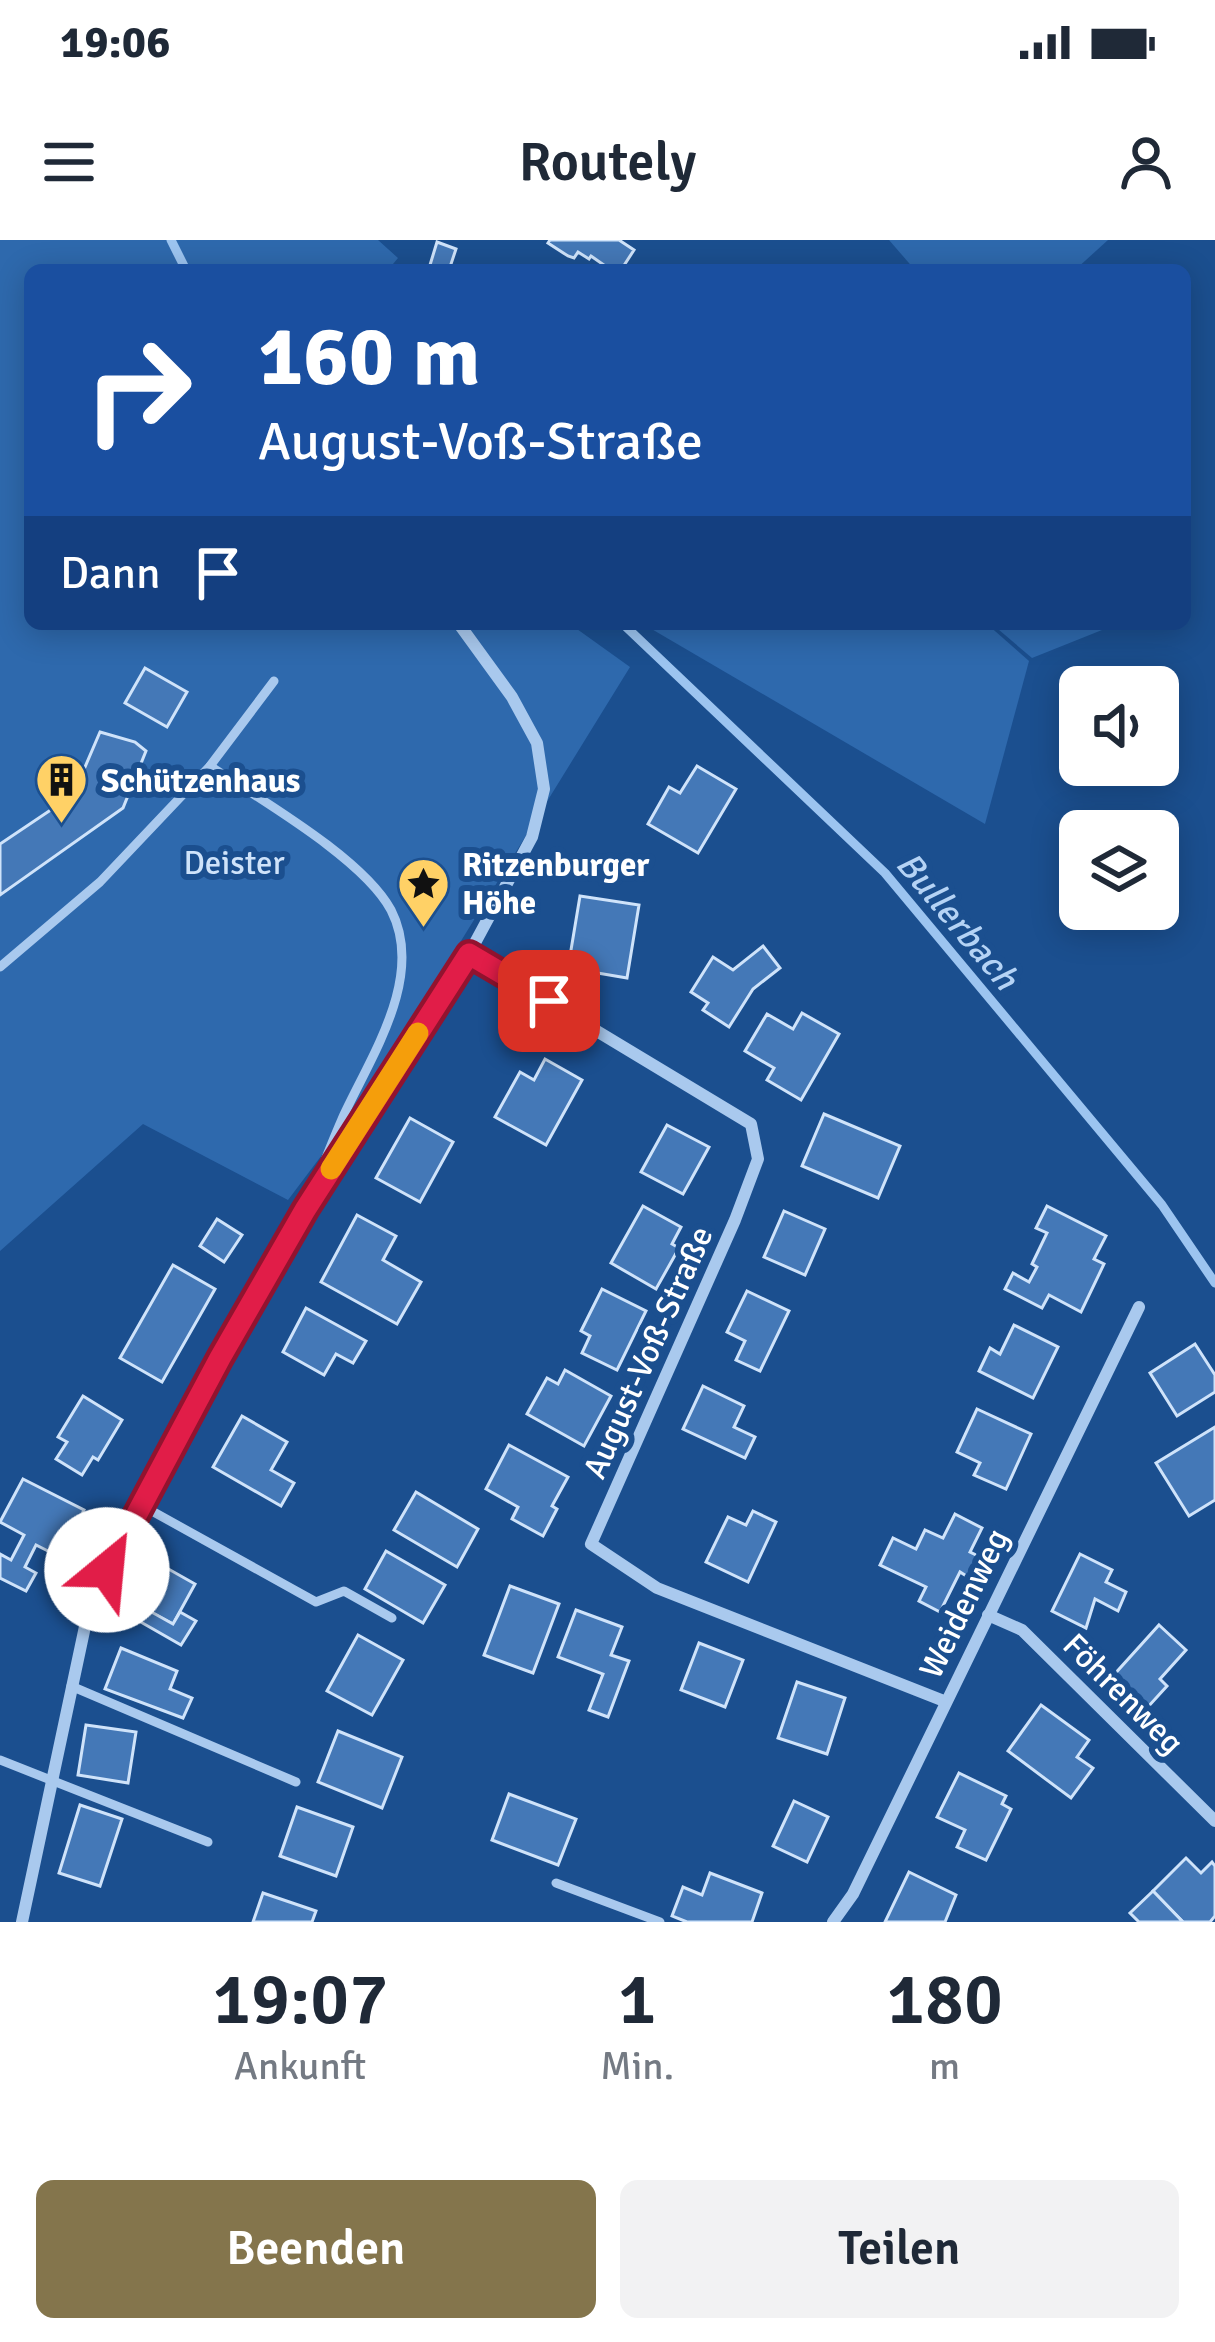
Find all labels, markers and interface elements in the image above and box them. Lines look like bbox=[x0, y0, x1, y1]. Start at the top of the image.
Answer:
text: 19:06 bbox=[60, 15, 170, 70]
icon: menu bbox=[36, 129, 102, 195]
text: Routely bbox=[519, 129, 696, 196]
icon: person bbox=[1113, 129, 1179, 195]
text: 160 m bbox=[258, 305, 480, 409]
icon: right bbox=[60, 312, 216, 468]
text: August-Voß-Straße bbox=[258, 408, 703, 475]
icon: arrive bbox=[185, 540, 251, 606]
text: Dann bbox=[60, 546, 161, 601]
map controls bbox=[1059, 666, 1179, 930]
button: sound bbox=[1059, 666, 1179, 786]
building icon: Schützenhaus bbox=[34, 752, 90, 826]
place label: Schützenhaus bbox=[101, 761, 300, 802]
button: layers bbox=[1059, 810, 1179, 930]
park label: Deister bbox=[183, 843, 285, 884]
water label: Bullerbach bbox=[886, 843, 1029, 1000]
place label: Ritzenburger Höhe bbox=[462, 845, 650, 924]
place icon: Ritzenburger Höhe bbox=[395, 855, 451, 929]
pin bbox=[498, 950, 600, 1052]
icon: arrive bbox=[516, 968, 582, 1034]
street label: August-Voß-Straße bbox=[574, 1220, 722, 1485]
position arrow bbox=[44, 1507, 170, 1633]
street label: Weidenweg bbox=[911, 1522, 1018, 1685]
street label: Föhrenweg bbox=[1054, 1625, 1192, 1763]
text: 19:07 bbox=[212, 1955, 388, 2044]
text: 1 bbox=[618, 1955, 657, 2044]
text: 180 bbox=[886, 1955, 1003, 2044]
text: Ankunft bbox=[234, 2042, 366, 2090]
text: Min. bbox=[600, 2042, 674, 2090]
text: m bbox=[929, 2042, 960, 2090]
button: Beenden bbox=[36, 2180, 596, 2318]
button: Teilen bbox=[620, 2180, 1179, 2318]

